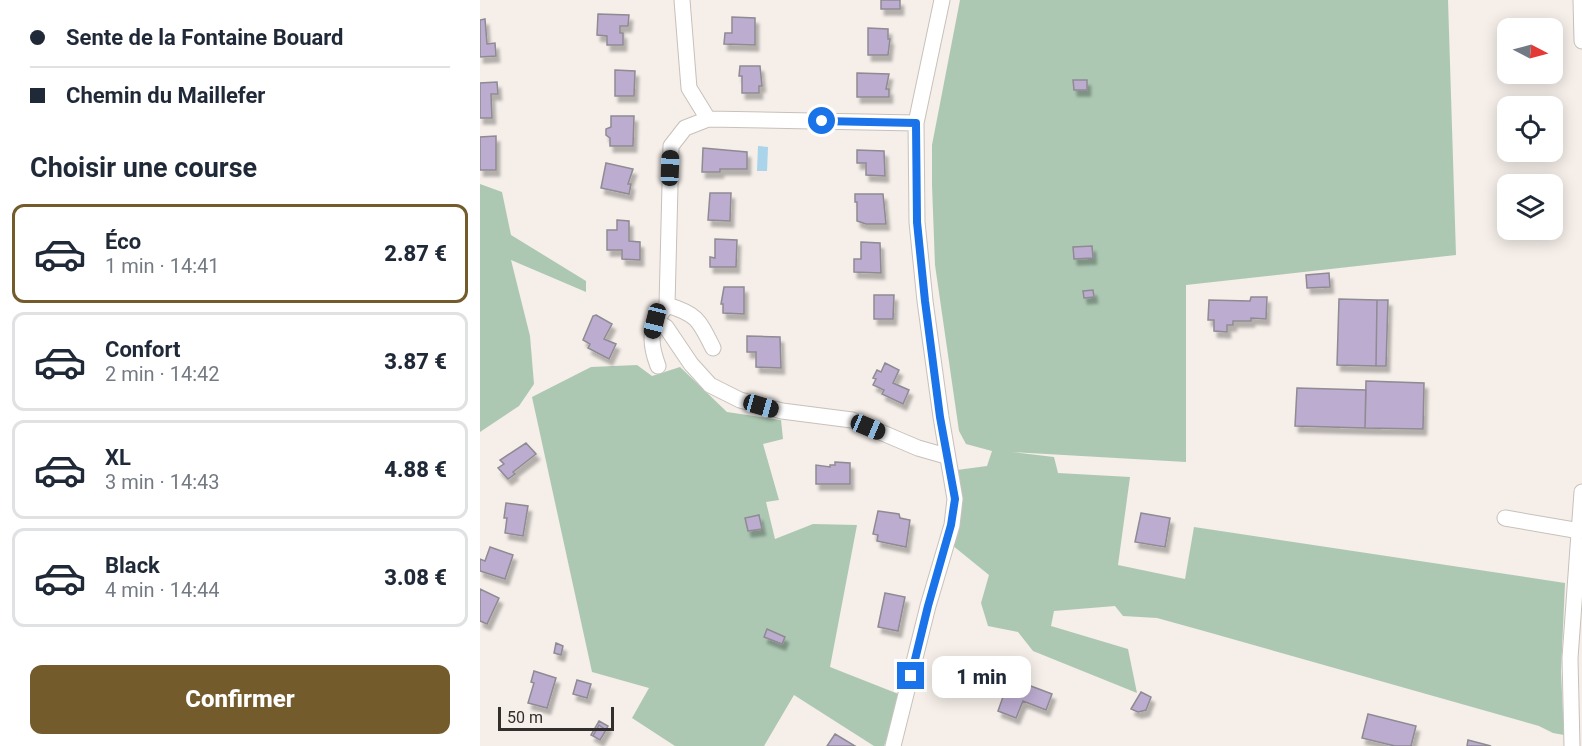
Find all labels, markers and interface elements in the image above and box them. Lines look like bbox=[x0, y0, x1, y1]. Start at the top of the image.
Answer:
north arrow bbox=[1497, 18, 1563, 84]
map controls bbox=[1497, 18, 1563, 240]
text: Sente de la Fontaine Bouard bbox=[66, 25, 343, 50]
text: Chemin du Maillefer bbox=[66, 83, 265, 108]
button: locate bbox=[1497, 96, 1563, 162]
route start bbox=[808, 107, 835, 134]
car bbox=[660, 150, 680, 186]
text: Choisir une course bbox=[30, 152, 257, 184]
button: layers bbox=[1497, 174, 1563, 240]
icon: car bbox=[33, 227, 87, 281]
text: Éco bbox=[105, 229, 141, 254]
text: 2.87 € bbox=[384, 241, 447, 266]
text: 1 min · 14:41 bbox=[105, 254, 220, 278]
car bbox=[642, 301, 668, 341]
icon: car bbox=[33, 335, 87, 389]
text: Confort bbox=[105, 337, 180, 362]
text: 3.87 € bbox=[384, 349, 447, 374]
text: 2 min · 14:42 bbox=[105, 362, 220, 386]
car bbox=[741, 392, 781, 420]
car bbox=[848, 412, 888, 442]
icon: car bbox=[33, 443, 87, 497]
text: XL bbox=[105, 445, 131, 470]
text: 4.88 € bbox=[384, 457, 447, 482]
text: 3 min · 14:43 bbox=[105, 470, 220, 494]
icon: car bbox=[33, 551, 87, 605]
text: Black bbox=[105, 553, 160, 578]
text: 3.08 € bbox=[384, 565, 447, 590]
text: 4 min · 14:44 bbox=[105, 578, 220, 602]
callout: 1 min bbox=[932, 655, 1031, 697]
route end bbox=[897, 662, 924, 689]
button: Confirmer bbox=[30, 665, 450, 734]
text: 1 min bbox=[956, 665, 1007, 689]
scale bar bbox=[498, 704, 614, 732]
text: 50 m bbox=[507, 708, 543, 727]

